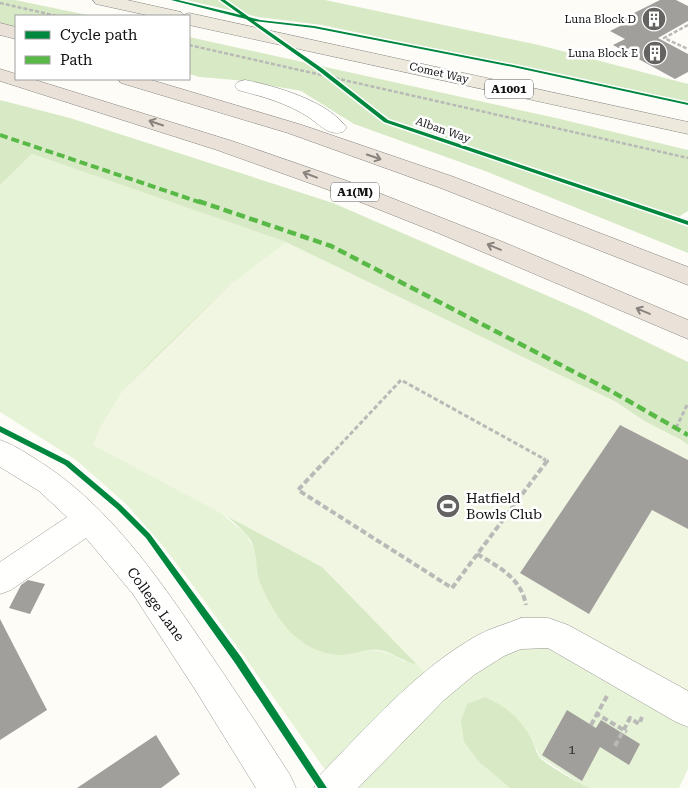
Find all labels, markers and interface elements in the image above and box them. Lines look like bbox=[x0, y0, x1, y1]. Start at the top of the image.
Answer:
building icon: Luna Block D bbox=[641, 6, 667, 32]
place label: Luna Block D bbox=[565, 13, 636, 26]
legend bbox=[15, 15, 190, 80]
text: Cycle path bbox=[60, 26, 138, 44]
building icon: Luna Block E bbox=[642, 40, 668, 66]
place label: Luna Block E bbox=[568, 47, 638, 60]
text: Path bbox=[60, 51, 93, 69]
street label: Comet Way bbox=[408, 60, 470, 86]
road number: A1001 bbox=[485, 80, 533, 98]
street label: Alban Way bbox=[414, 115, 473, 146]
one-way arrow bbox=[149, 118, 164, 127]
one-way arrow bbox=[366, 153, 382, 162]
one-way arrow bbox=[303, 170, 318, 179]
road number: A1(M) bbox=[331, 182, 379, 202]
one-way arrow bbox=[487, 242, 502, 251]
one-way arrow bbox=[636, 306, 651, 316]
place label: Hatfield Bowls Club bbox=[466, 490, 542, 522]
sports icon: Hatfield Bowls Club bbox=[435, 493, 461, 519]
street label: College Lane bbox=[124, 564, 188, 644]
house number: 1 bbox=[568, 741, 576, 757]

